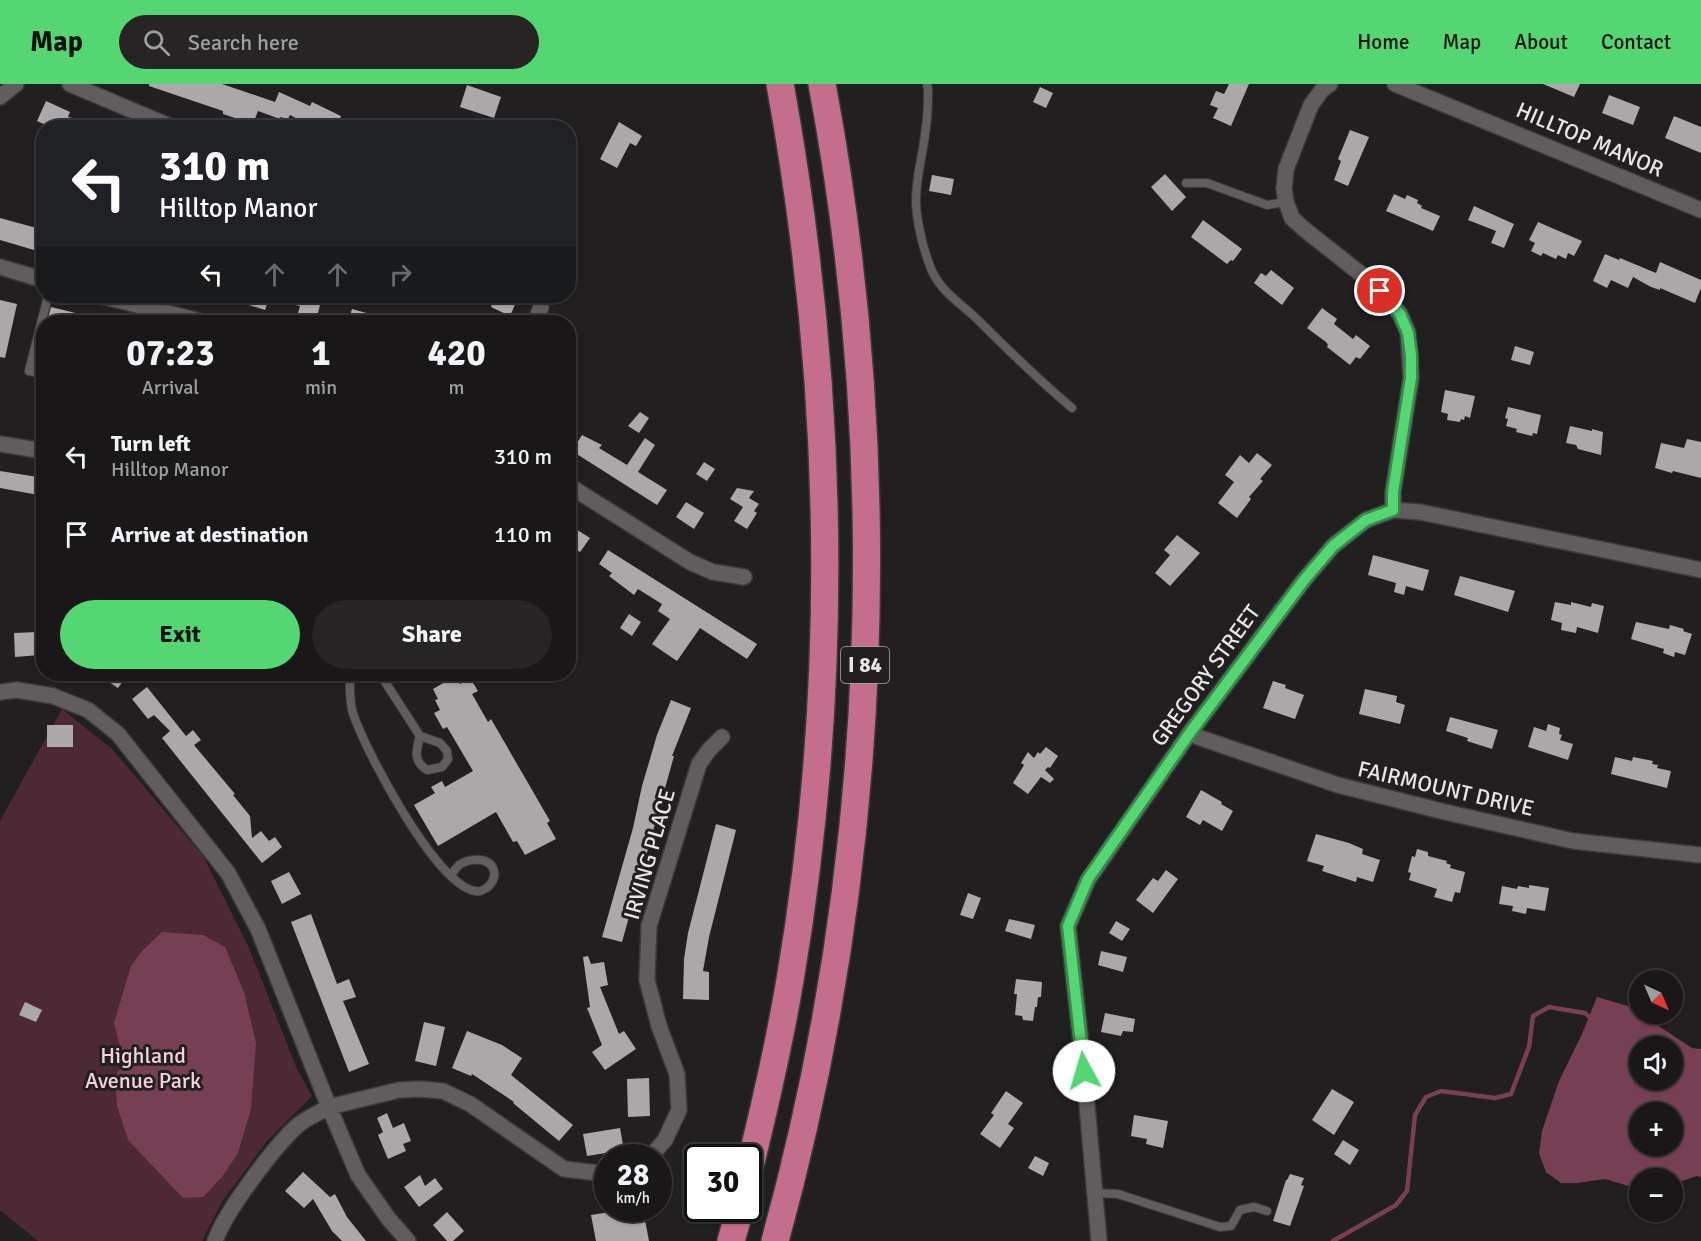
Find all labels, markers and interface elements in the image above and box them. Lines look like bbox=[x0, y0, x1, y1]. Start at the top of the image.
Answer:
search box bbox=[119, 15, 539, 69]
text: Map bbox=[30, 25, 83, 59]
icon: search bbox=[140, 26, 173, 59]
text: Search here bbox=[188, 29, 299, 56]
text: Home bbox=[1357, 29, 1410, 55]
text: Map bbox=[1443, 29, 1481, 55]
text: About bbox=[1514, 29, 1568, 55]
text: Contact bbox=[1601, 29, 1671, 55]
street label: HILLTOP MANOR bbox=[1512, 96, 1668, 183]
text: 310 m bbox=[159, 141, 270, 192]
icon: left bbox=[60, 144, 138, 222]
text: Hilltop Manor bbox=[159, 192, 317, 225]
icon: left bbox=[195, 258, 228, 291]
icon: ahead bbox=[258, 258, 291, 291]
icon: ahead bbox=[321, 258, 354, 291]
icon: right bbox=[384, 258, 417, 291]
pin bbox=[1354, 265, 1405, 316]
icon: arrive bbox=[1363, 274, 1396, 307]
text: 07:23 bbox=[126, 331, 215, 376]
text: 1 bbox=[311, 331, 331, 376]
text: 420 bbox=[427, 331, 486, 376]
text: Arrival bbox=[142, 375, 199, 400]
text: min bbox=[305, 375, 337, 400]
text: m bbox=[449, 375, 465, 400]
text: Turn left bbox=[111, 430, 191, 457]
icon: left bbox=[60, 440, 93, 473]
text: 310 m bbox=[494, 443, 552, 470]
text: Hilltop Manor bbox=[111, 457, 228, 482]
icon: arrive bbox=[60, 518, 93, 551]
text: Arrive at destination bbox=[111, 521, 308, 548]
text: 110 m bbox=[494, 521, 552, 548]
street label: GREGORY STREET bbox=[1145, 599, 1266, 751]
button: Exit bbox=[60, 600, 300, 669]
button: Share bbox=[312, 600, 552, 669]
road number: I 84 bbox=[841, 647, 889, 683]
street label: FAIRMOUNT DRIVE bbox=[1355, 755, 1537, 822]
street label: IRVING PLACE bbox=[618, 786, 681, 923]
north arrow bbox=[1629, 970, 1683, 1024]
map controls bbox=[1629, 970, 1683, 1222]
button: sound bbox=[1629, 1036, 1683, 1090]
position arrow bbox=[1052, 1039, 1116, 1103]
park label: Highland Avenue Park bbox=[85, 1042, 201, 1094]
button: + bbox=[1629, 1102, 1683, 1156]
speed limit sign: 30 bbox=[684, 1144, 762, 1222]
text: 28 bbox=[617, 1157, 649, 1194]
button: − bbox=[1629, 1168, 1683, 1222]
text: km/h bbox=[616, 1189, 650, 1207]

